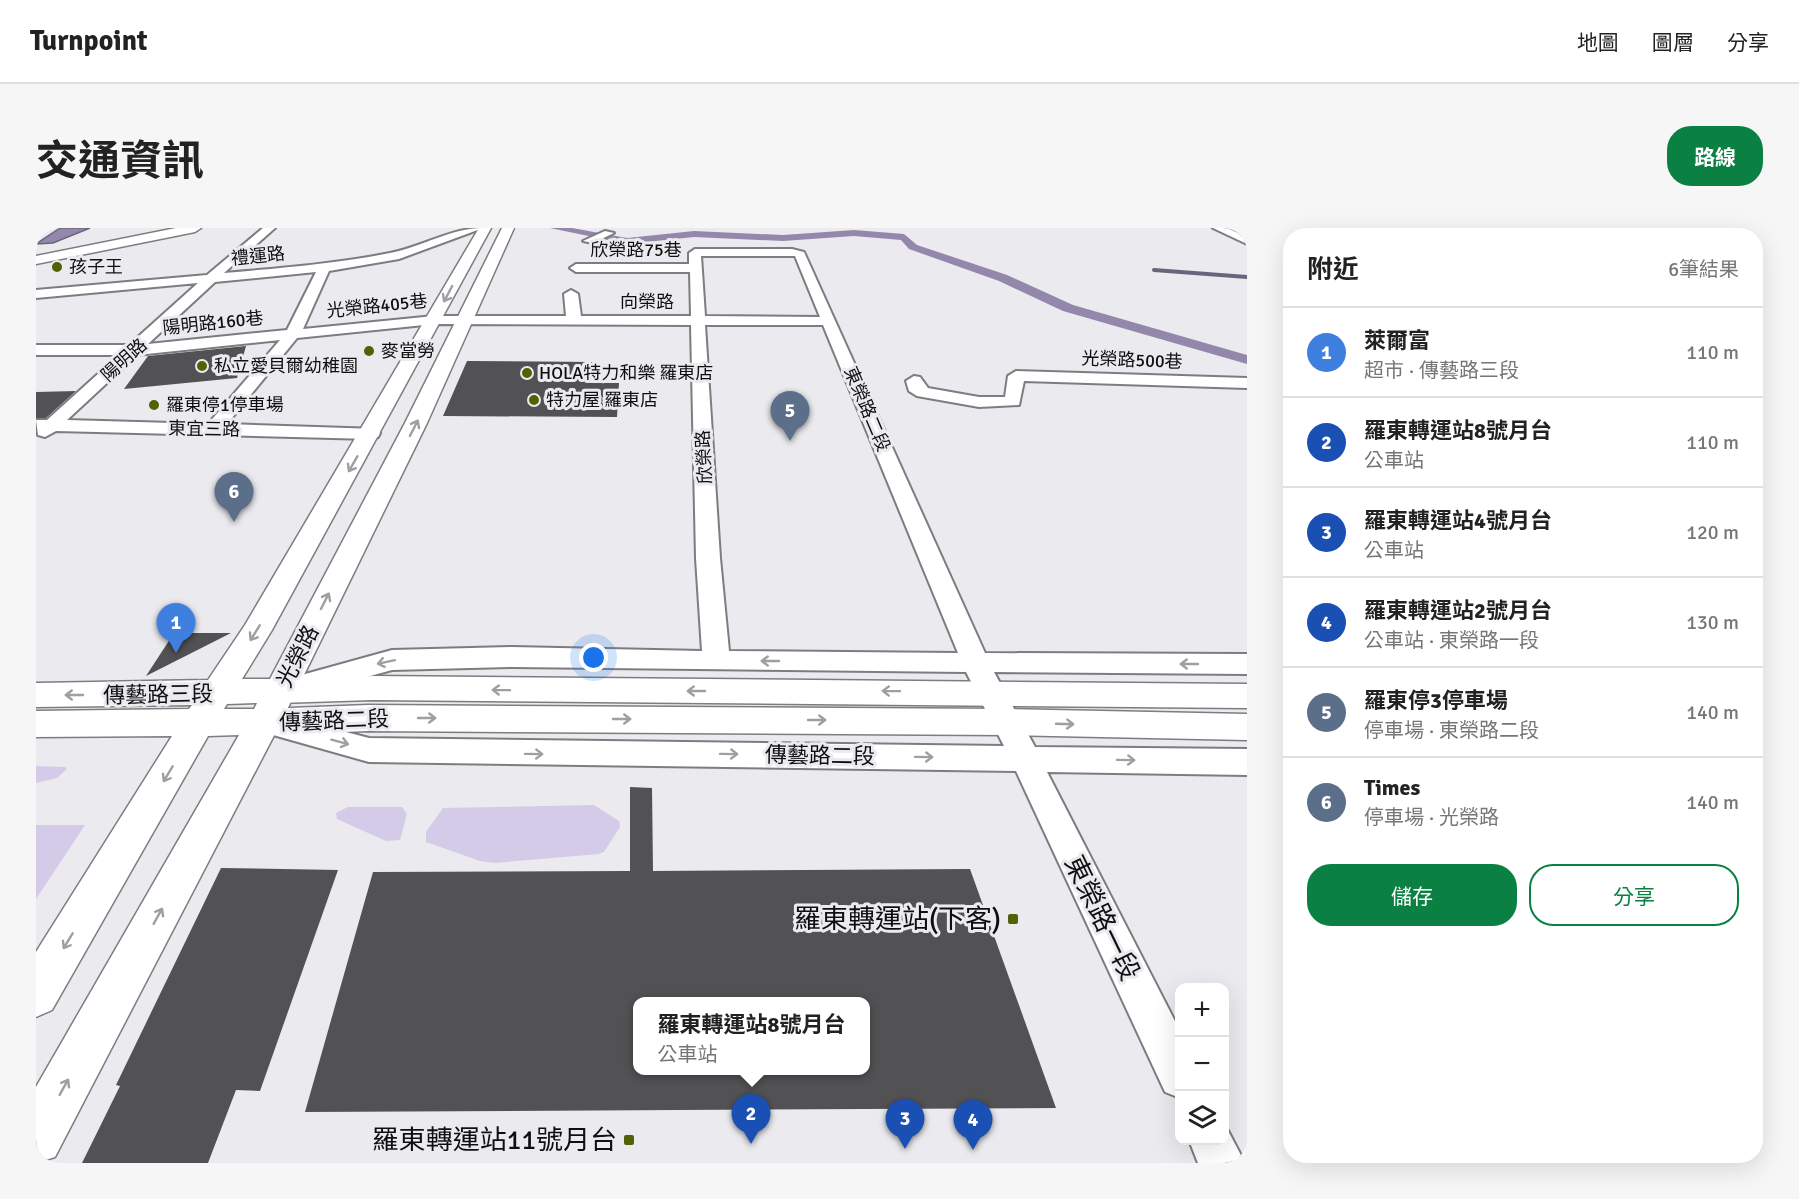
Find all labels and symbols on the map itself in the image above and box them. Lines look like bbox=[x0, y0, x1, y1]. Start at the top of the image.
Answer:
street label: 欣榮路75巷 bbox=[590, 239, 682, 261]
street label: 禮運路 bbox=[230, 242, 286, 270]
place label: 孩子王 bbox=[69, 256, 123, 278]
marker: 孩子王 bbox=[50, 260, 64, 274]
one-way arrow bbox=[442, 285, 454, 302]
street label: 光榮路405巷 bbox=[326, 290, 428, 322]
street label: 向榮路 bbox=[620, 291, 674, 313]
street label: 陽明路160巷 bbox=[162, 307, 264, 339]
street label: 陽明路 bbox=[97, 334, 151, 386]
place label: 麥當勞 bbox=[381, 340, 435, 362]
marker: 麥當勞 bbox=[362, 344, 376, 358]
street label: 光榮路500巷 bbox=[1081, 347, 1183, 373]
place label: 私立愛貝爾幼稚園 bbox=[214, 355, 358, 377]
marker: 私立愛貝爾幼稚園 bbox=[195, 359, 209, 373]
place label: HOLA特力和樂 羅東店 bbox=[539, 362, 713, 384]
street label: 東榮路二段 bbox=[839, 363, 895, 455]
marker: HOLA特力和樂 羅東店 bbox=[520, 366, 534, 380]
place label: 特力屋 羅東店 bbox=[546, 389, 658, 411]
pin: 5 bbox=[770, 392, 810, 441]
marker: 特力屋 羅東店 bbox=[527, 393, 541, 407]
place label: 羅東停1停車場 bbox=[166, 394, 284, 416]
marker: 羅東停1停車場 bbox=[147, 398, 161, 412]
street label: 東宜三路 bbox=[168, 417, 240, 441]
one-way arrow bbox=[408, 419, 420, 437]
street label: 欣榮路 bbox=[692, 429, 716, 485]
one-way arrow bbox=[347, 455, 359, 472]
pin: 6 bbox=[214, 472, 254, 522]
one-way arrow bbox=[320, 593, 331, 611]
pin: 1 bbox=[156, 604, 196, 653]
street label: 光榮路 bbox=[270, 621, 324, 692]
one-way arrow bbox=[249, 624, 261, 641]
your location bbox=[579, 643, 608, 672]
one-way arrow bbox=[377, 656, 396, 668]
one-way arrow bbox=[760, 656, 780, 667]
one-way arrow bbox=[1179, 658, 1199, 670]
street label: 傳藝路三段 bbox=[103, 680, 213, 709]
one-way arrow bbox=[491, 685, 511, 696]
one-way arrow bbox=[686, 685, 706, 697]
one-way arrow bbox=[881, 685, 901, 697]
one-way arrow bbox=[65, 689, 85, 701]
street label: 傳藝路二段 bbox=[279, 705, 389, 736]
one-way arrow bbox=[417, 712, 437, 724]
one-way arrow bbox=[612, 713, 632, 725]
one-way arrow bbox=[807, 715, 827, 726]
one-way arrow bbox=[1054, 718, 1074, 729]
one-way arrow bbox=[331, 737, 350, 749]
street label: 傳藝路二段 bbox=[765, 741, 875, 770]
one-way arrow bbox=[524, 748, 544, 760]
one-way arrow bbox=[719, 748, 739, 760]
one-way arrow bbox=[914, 751, 934, 763]
one-way arrow bbox=[1115, 754, 1135, 766]
one-way arrow bbox=[161, 765, 173, 782]
street label: 東榮路一段 bbox=[1057, 850, 1146, 986]
place label: 羅東轉運站(下客) bbox=[794, 903, 1001, 936]
one-way arrow bbox=[153, 907, 164, 925]
marker: 羅東轉運站(下客) bbox=[1006, 912, 1020, 926]
one-way arrow bbox=[61, 932, 73, 949]
one-way arrow bbox=[58, 1079, 70, 1096]
pin: 2 bbox=[732, 1094, 770, 1144]
pin: 3 bbox=[886, 1100, 924, 1149]
pin: 4 bbox=[954, 1100, 992, 1150]
place label: 羅東轉運站11號月台 bbox=[372, 1124, 617, 1157]
marker: 羅東轉運站11號月台 bbox=[622, 1133, 636, 1147]

